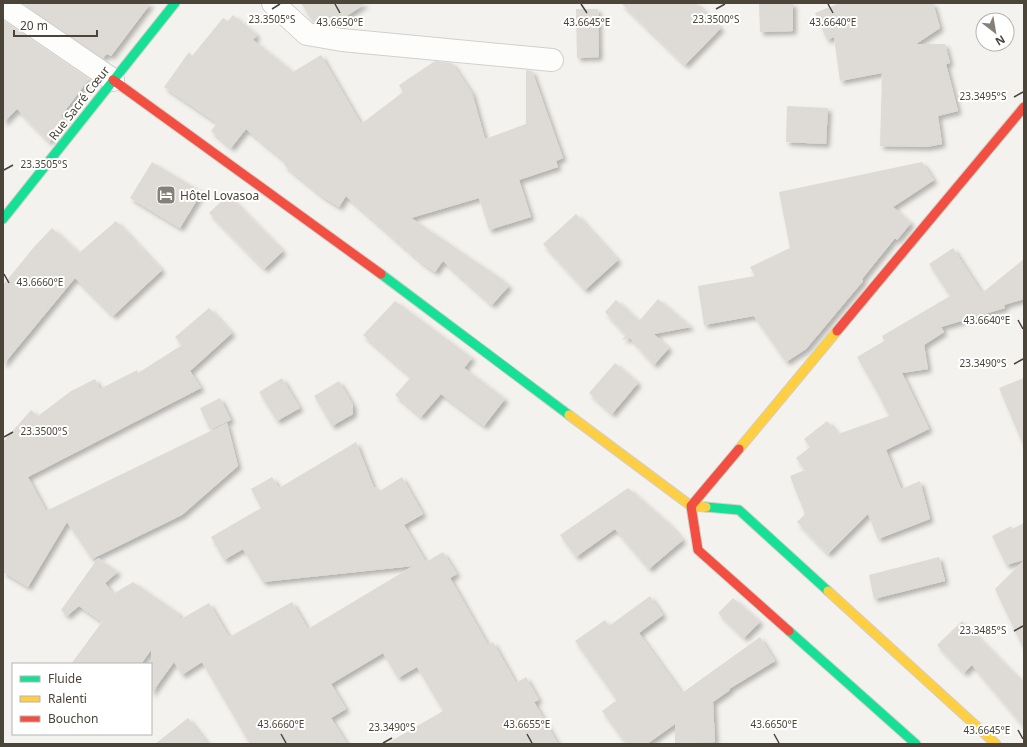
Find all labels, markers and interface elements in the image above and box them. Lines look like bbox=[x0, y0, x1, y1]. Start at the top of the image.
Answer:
scale bar bbox=[14, 12, 97, 38]
text: 23.3505°S bbox=[249, 12, 296, 26]
text: 23.3500°S bbox=[693, 12, 740, 26]
north arrow bbox=[975, 12, 1015, 52]
text: 43.6650°E bbox=[317, 15, 363, 29]
text: 43.6645°E bbox=[564, 15, 610, 29]
text: 43.6640°E bbox=[810, 15, 856, 29]
text: 20 m bbox=[20, 17, 48, 34]
text: N bbox=[993, 32, 1008, 50]
street label: Rue Sacré Cœur bbox=[45, 62, 113, 144]
text: 23.3495°S bbox=[960, 89, 1007, 103]
text: 23.3505°S bbox=[21, 157, 68, 171]
hotel icon: Hôtel Lovasoa bbox=[155, 184, 177, 206]
place label: Hôtel Lovasoa bbox=[180, 187, 259, 204]
text: 43.6660°E bbox=[17, 275, 63, 289]
text: 43.6640°E bbox=[964, 313, 1010, 327]
text: 23.3490°S bbox=[960, 356, 1007, 370]
text: 23.3500°S bbox=[21, 424, 68, 438]
text: 23.3485°S bbox=[960, 623, 1007, 637]
legend bbox=[12, 663, 152, 735]
text: Fluide bbox=[48, 670, 82, 687]
text: Ralenti bbox=[48, 690, 87, 707]
text: Bouchon bbox=[48, 710, 98, 727]
text: 43.6660°E bbox=[258, 717, 304, 731]
text: 43.6655°E bbox=[504, 717, 550, 731]
text: 43.6650°E bbox=[751, 717, 797, 731]
text: 23.3490°S bbox=[369, 720, 416, 734]
text: 43.6645°E bbox=[964, 723, 1010, 737]

